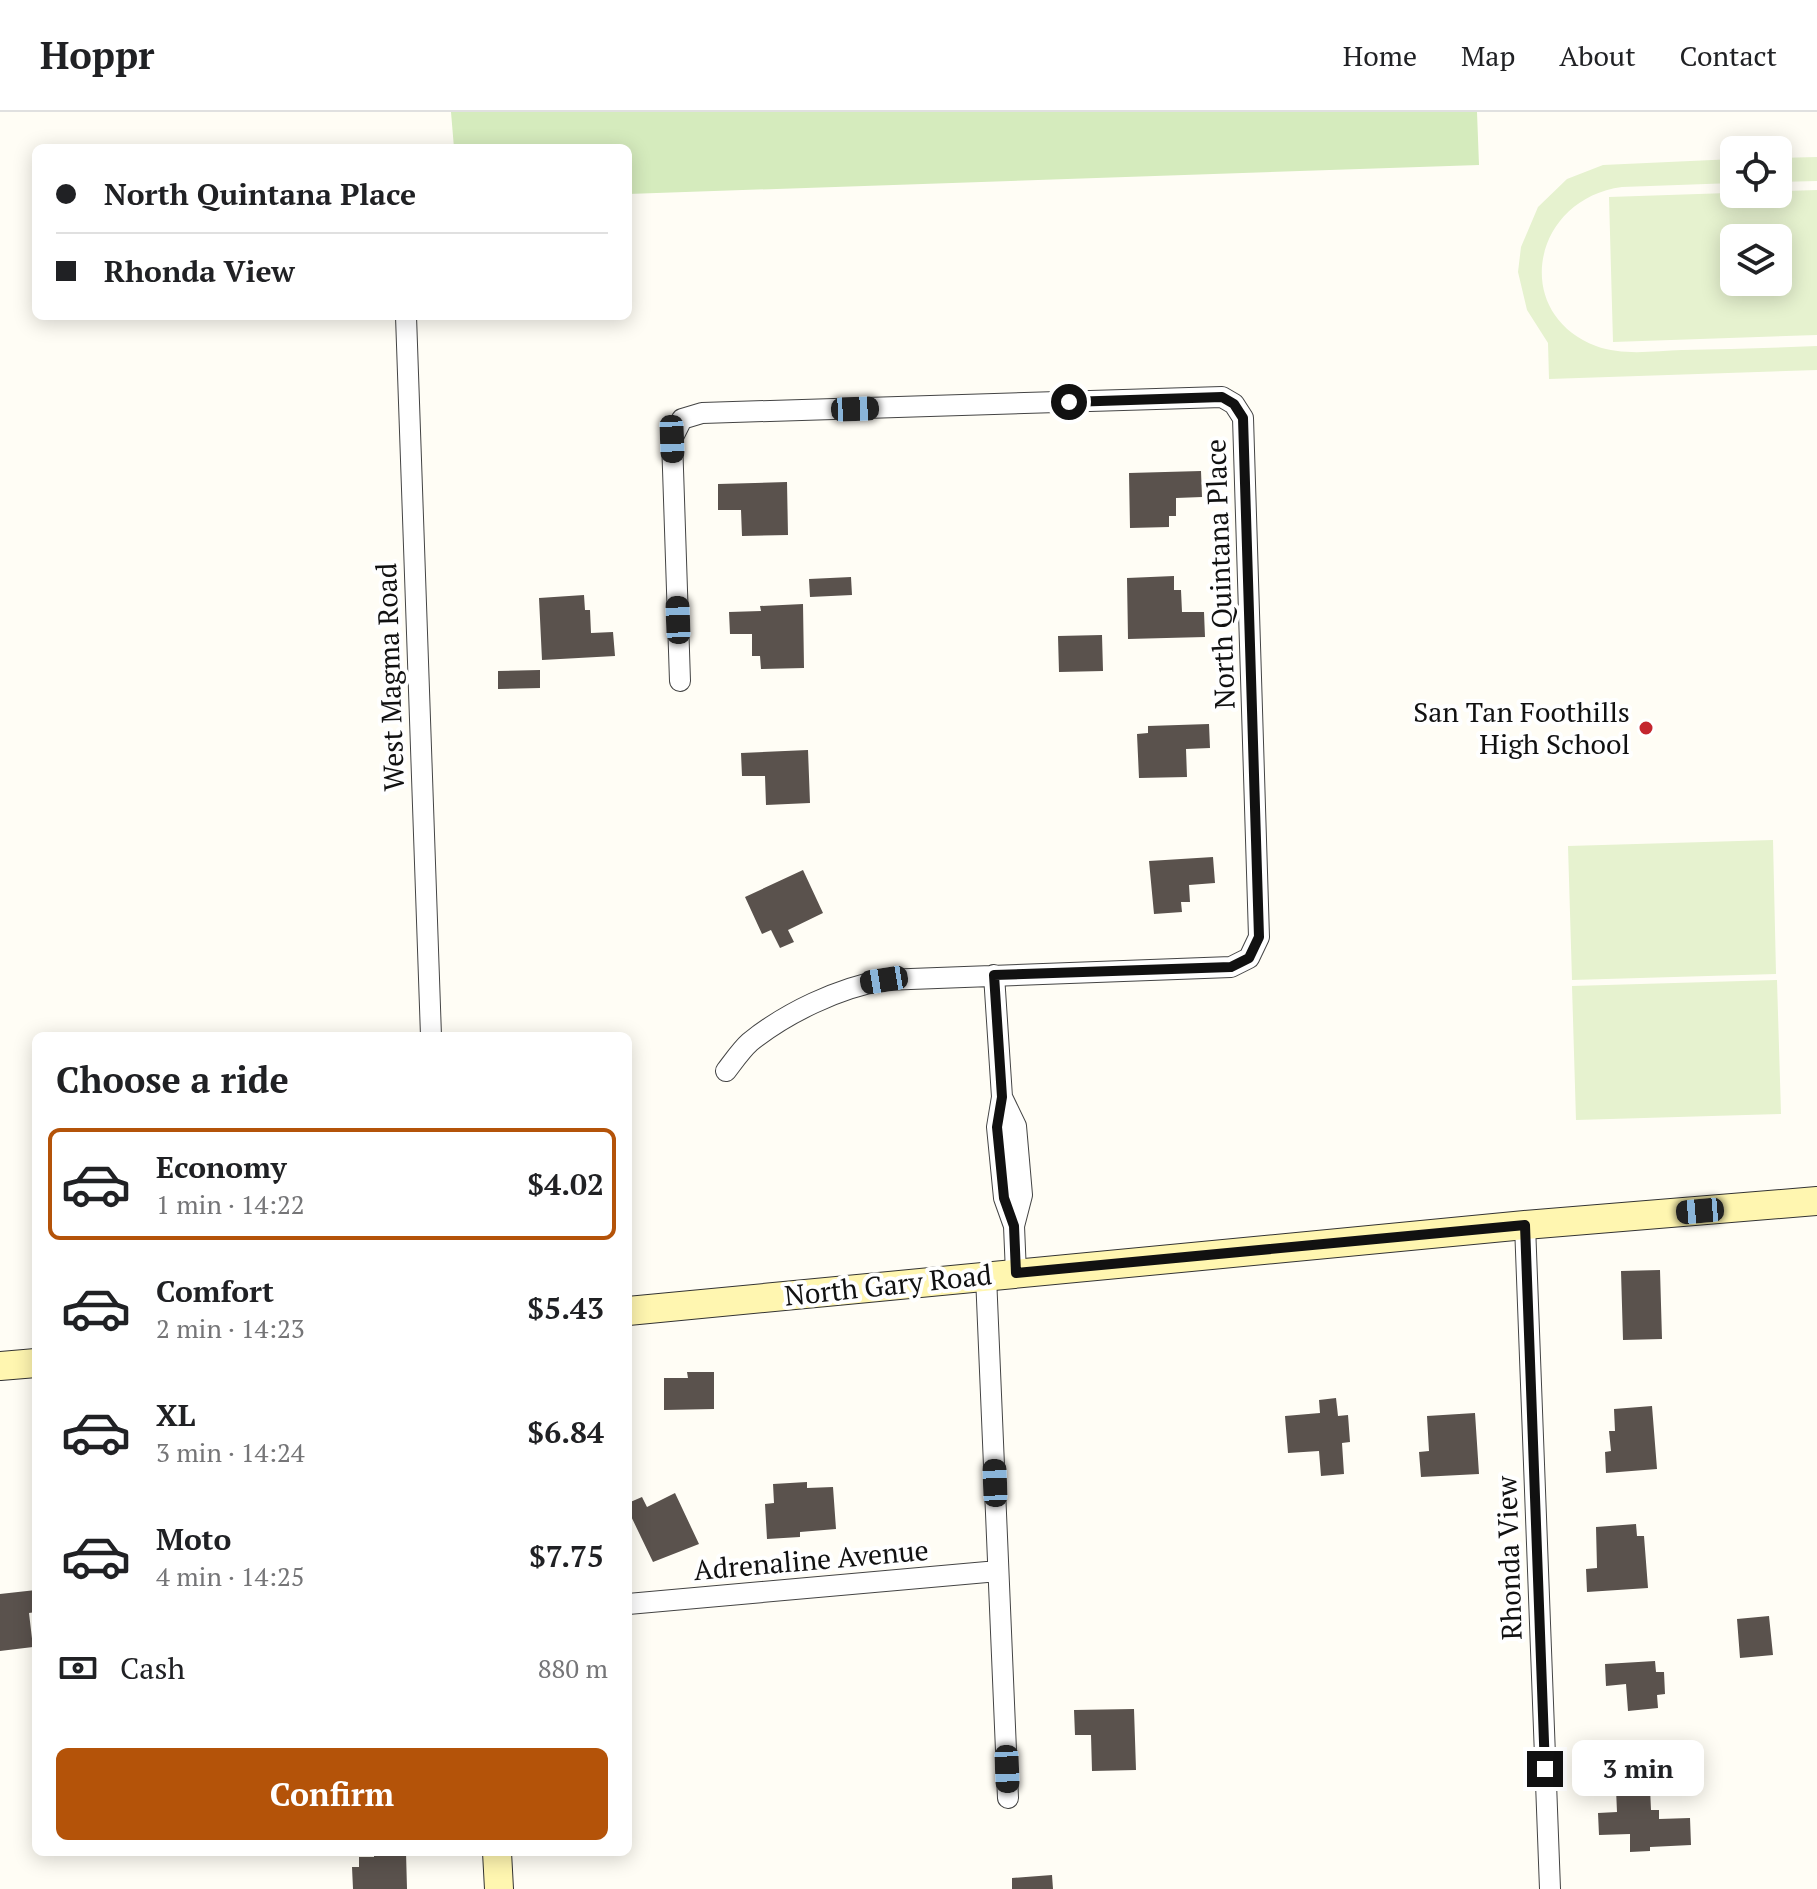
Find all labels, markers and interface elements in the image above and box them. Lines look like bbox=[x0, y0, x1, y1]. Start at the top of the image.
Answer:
text: Hoppr bbox=[40, 30, 154, 80]
text: Home bbox=[1343, 37, 1417, 74]
text: Map bbox=[1461, 37, 1515, 74]
text: About bbox=[1559, 37, 1636, 74]
text: Contact bbox=[1680, 37, 1777, 74]
map controls bbox=[1720, 136, 1792, 296]
button: locate bbox=[1720, 136, 1792, 208]
text: North Quintana Place bbox=[104, 174, 416, 214]
button: layers bbox=[1720, 224, 1792, 296]
text: Rhonda View bbox=[104, 251, 295, 291]
route start bbox=[1051, 384, 1087, 420]
car bbox=[831, 396, 879, 422]
car bbox=[659, 415, 685, 463]
street label: North Quintana Place bbox=[1196, 438, 1243, 710]
street label: West Magma Road bbox=[367, 562, 412, 792]
car bbox=[665, 596, 691, 644]
place label: San Tan Foothills High School bbox=[1413, 693, 1630, 762]
marker: San Tan Foothills High School bbox=[1637, 719, 1655, 737]
car bbox=[858, 964, 910, 996]
text: Choose a ride bbox=[56, 1056, 289, 1103]
text: Economy bbox=[156, 1147, 287, 1187]
icon: car bbox=[60, 1148, 132, 1220]
text: $4.02 bbox=[527, 1164, 604, 1204]
text: 1 min · 14:22 bbox=[156, 1187, 305, 1221]
car bbox=[1675, 1197, 1725, 1225]
street label: North Gary Road bbox=[782, 1255, 994, 1314]
text: Comfort bbox=[156, 1271, 274, 1311]
icon: car bbox=[60, 1272, 132, 1344]
text: $5.43 bbox=[527, 1288, 604, 1328]
text: 2 min · 14:23 bbox=[156, 1311, 305, 1345]
text: XL bbox=[156, 1395, 195, 1435]
icon: car bbox=[60, 1396, 132, 1468]
text: $6.84 bbox=[527, 1412, 604, 1452]
text: 3 min · 14:24 bbox=[156, 1435, 305, 1469]
car bbox=[982, 1459, 1008, 1507]
street label: Rhonda View bbox=[1487, 1475, 1530, 1641]
text: Moto bbox=[156, 1519, 231, 1559]
icon: car bbox=[60, 1520, 132, 1592]
street label: Adrenaline Avenue bbox=[692, 1531, 930, 1588]
text: $7.75 bbox=[529, 1536, 604, 1576]
text: 4 min · 14:25 bbox=[156, 1559, 305, 1593]
icon: cash bbox=[56, 1646, 100, 1690]
text: Cash bbox=[120, 1648, 185, 1688]
text: 880 m bbox=[538, 1651, 608, 1685]
callout: 3 min bbox=[1573, 1741, 1705, 1797]
car bbox=[994, 1745, 1020, 1793]
button: Confirm bbox=[56, 1748, 608, 1840]
route end bbox=[1527, 1751, 1563, 1787]
text: 3 min bbox=[1602, 1751, 1674, 1785]

